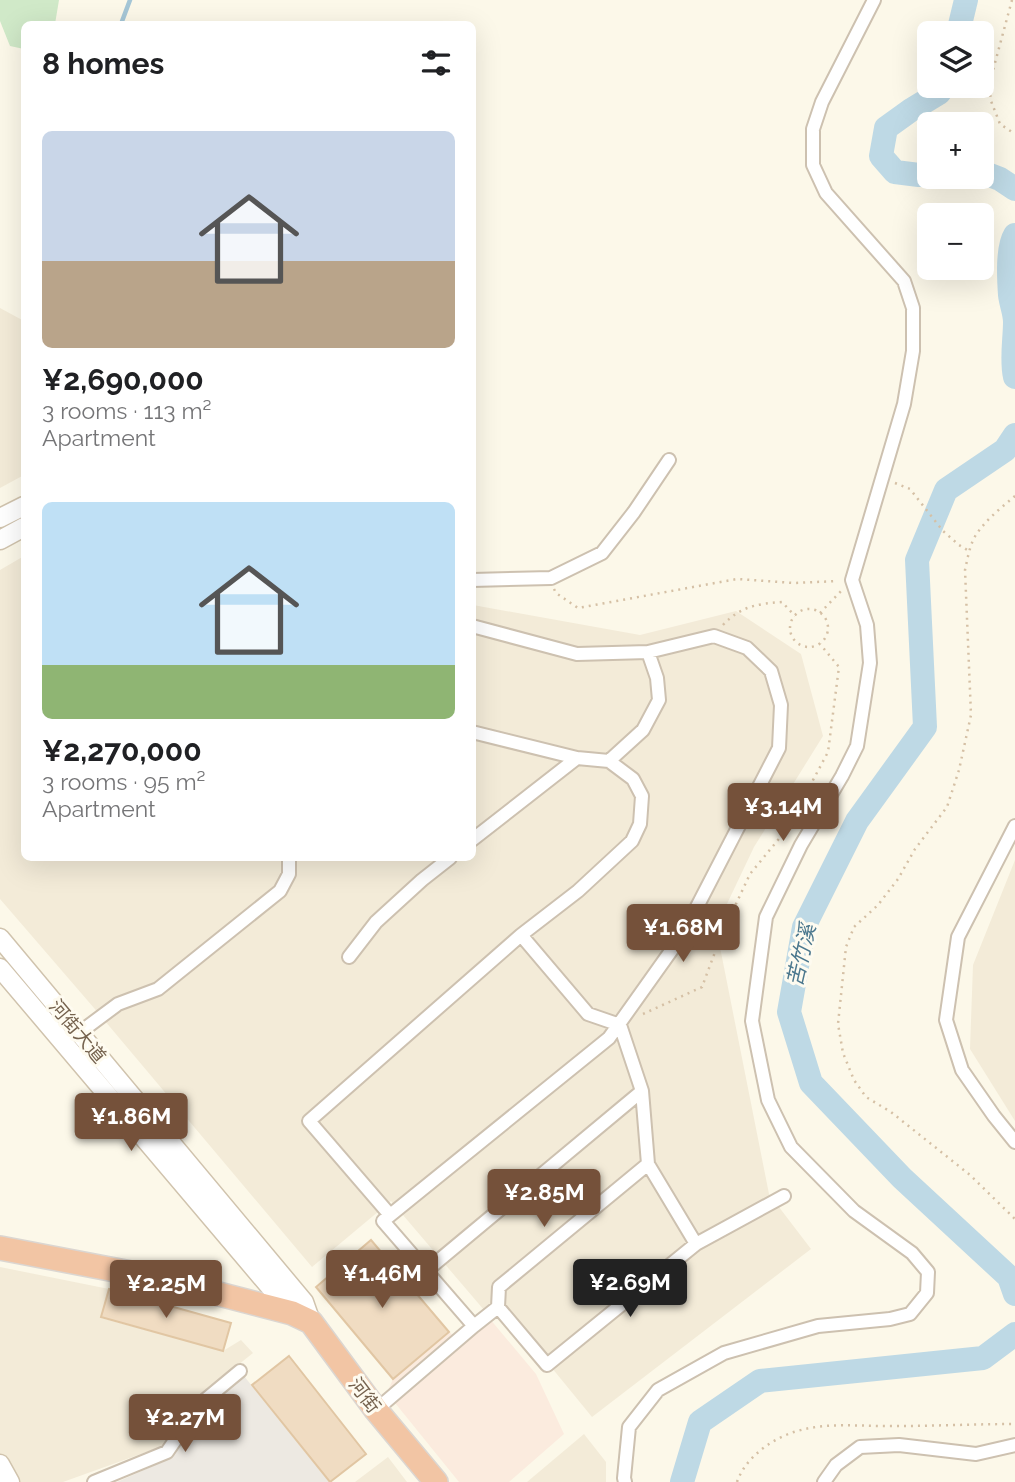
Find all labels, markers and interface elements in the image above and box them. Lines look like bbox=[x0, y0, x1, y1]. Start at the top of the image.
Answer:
map controls bbox=[917, 21, 994, 280]
button: layers bbox=[917, 21, 994, 98]
icon: filters bbox=[417, 44, 455, 82]
text: 8 homes bbox=[42, 46, 164, 81]
button: + bbox=[917, 112, 994, 189]
icon: home bbox=[186, 176, 312, 302]
button: − bbox=[917, 203, 994, 280]
text: ¥2,690,000 bbox=[42, 362, 204, 397]
text: 3 rooms · 113 m² bbox=[42, 397, 211, 424]
text: Apartment bbox=[42, 424, 156, 451]
icon: home bbox=[186, 547, 312, 673]
text: ¥2,270,000 bbox=[42, 733, 202, 768]
text: 3 rooms · 95 m² bbox=[42, 768, 205, 795]
pin: ¥3.14M bbox=[726, 784, 840, 843]
text: ¥3.14M bbox=[744, 792, 822, 819]
text: Apartment bbox=[42, 795, 156, 822]
pin: ¥1.68M bbox=[626, 904, 740, 964]
text: ¥1.68M bbox=[643, 913, 723, 940]
water label: 苦竹溪 bbox=[782, 920, 821, 989]
street label: 河街大道 bbox=[45, 995, 111, 1067]
pin: ¥1.86M bbox=[74, 1094, 188, 1153]
text: ¥1.86M bbox=[91, 1102, 171, 1129]
pin: ¥2.85M bbox=[487, 1170, 601, 1229]
text: ¥2.85M bbox=[503, 1178, 585, 1205]
pin: ¥1.46M bbox=[325, 1250, 439, 1310]
text: ¥1.46M bbox=[342, 1259, 422, 1286]
pin: ¥2.25M bbox=[109, 1260, 223, 1320]
pin: ¥2.69M bbox=[573, 1260, 687, 1319]
text: ¥2.69M bbox=[589, 1268, 671, 1295]
text: ¥2.25M bbox=[126, 1269, 206, 1296]
street label: 河街 bbox=[345, 1373, 385, 1417]
pin: ¥2.27M bbox=[128, 1394, 242, 1454]
text: ¥2.27M bbox=[145, 1403, 225, 1430]

